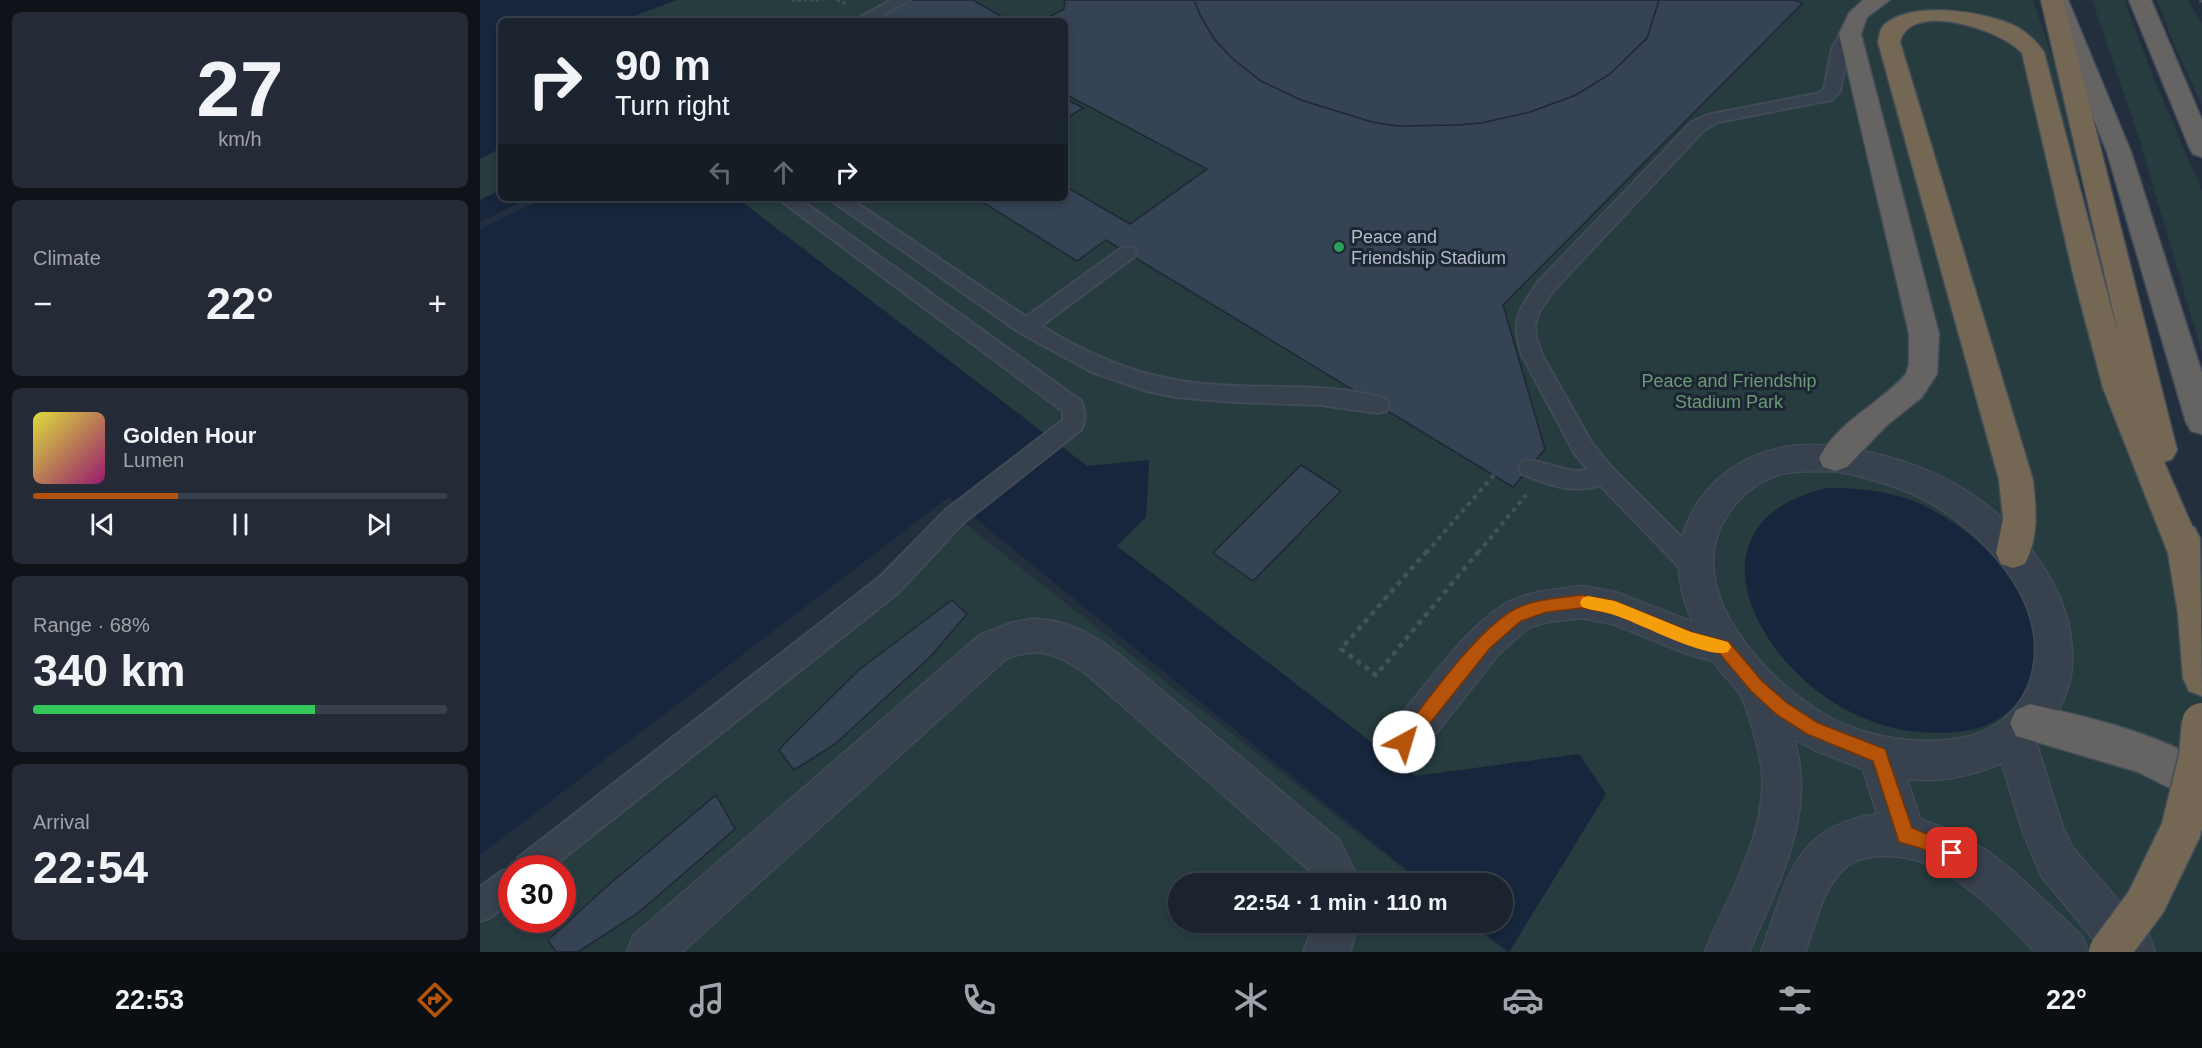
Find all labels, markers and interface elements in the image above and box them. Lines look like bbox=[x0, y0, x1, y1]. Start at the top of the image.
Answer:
icon: right bbox=[516, 42, 594, 120]
text: 90 m bbox=[615, 42, 711, 89]
text: 27 bbox=[197, 45, 283, 133]
text: Turn right bbox=[615, 91, 730, 121]
text: km/h bbox=[218, 128, 262, 150]
icon: left bbox=[704, 156, 737, 189]
icon: ahead bbox=[767, 156, 800, 189]
icon: right bbox=[830, 156, 863, 189]
place label: Peace and Friendship Stadium bbox=[1351, 227, 1506, 268]
marker: Peace and Friendship Stadium bbox=[1332, 240, 1346, 254]
text: Climate bbox=[33, 247, 101, 269]
text: 22° bbox=[206, 278, 274, 329]
text: − bbox=[33, 285, 52, 322]
text: + bbox=[428, 285, 447, 322]
park label: Peace and Friendship Stadium Park bbox=[1641, 371, 1817, 412]
text: Golden Hour bbox=[123, 423, 256, 448]
text: Lumen bbox=[123, 449, 184, 471]
icon: previous bbox=[86, 508, 119, 541]
icon: pause bbox=[224, 508, 257, 541]
icon: next bbox=[362, 508, 395, 541]
text: Range · 68% bbox=[33, 614, 150, 636]
text: 340 km bbox=[33, 645, 186, 696]
position arrow bbox=[1372, 710, 1436, 774]
text: Arrival bbox=[33, 811, 90, 833]
pin bbox=[1926, 827, 1977, 878]
icon: arrive bbox=[1935, 836, 1968, 869]
text: 22:54 bbox=[33, 842, 148, 893]
speed limit sign: 30 bbox=[498, 855, 576, 933]
text: 22:54 · 1 min · 110 m bbox=[1234, 890, 1448, 915]
icon: directions bbox=[414, 979, 456, 1021]
icon: music bbox=[686, 979, 728, 1021]
icon: phone bbox=[958, 979, 1000, 1021]
icon: climate bbox=[1230, 979, 1272, 1021]
icon: car bbox=[1502, 979, 1544, 1021]
icon: filters bbox=[1774, 979, 1816, 1021]
text: 22:53 bbox=[115, 985, 184, 1015]
text: 22° bbox=[2046, 985, 2087, 1015]

